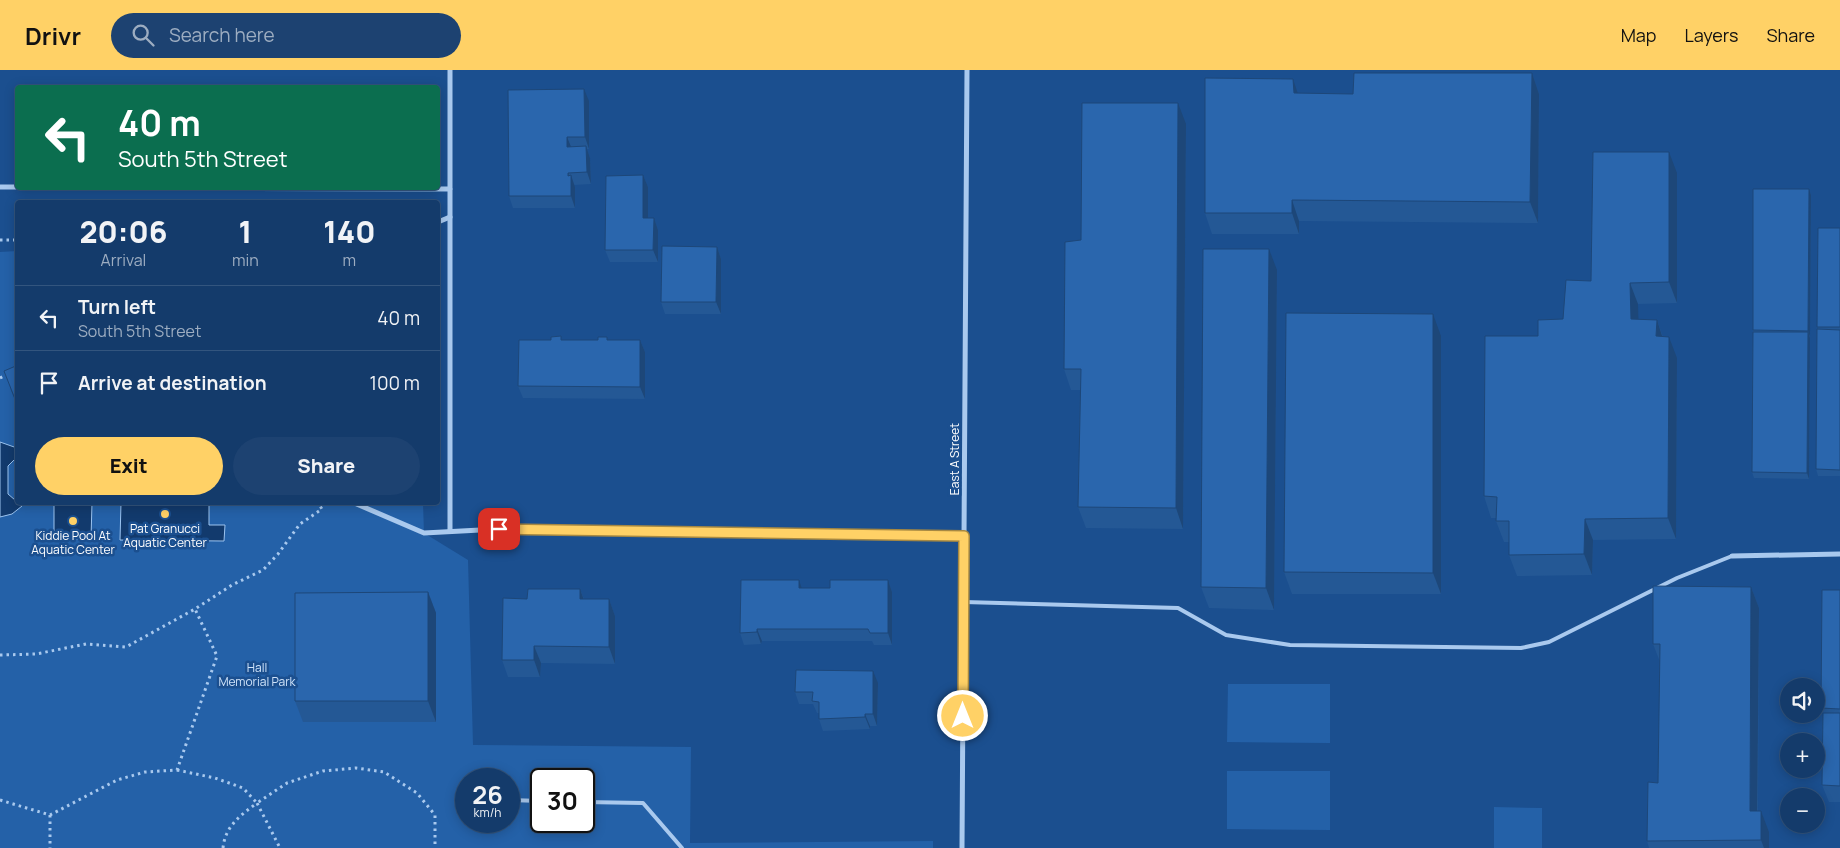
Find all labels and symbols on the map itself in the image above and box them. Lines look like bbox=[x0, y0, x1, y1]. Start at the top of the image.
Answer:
street label: East A Street bbox=[946, 423, 963, 495]
marker: Pat Granucci Aquatic Center bbox=[159, 508, 171, 520]
pin bbox=[478, 508, 520, 550]
marker: Kiddie Pool At Aquatic Center bbox=[67, 515, 79, 527]
place label: Pat Granucci Aquatic Center bbox=[123, 520, 207, 551]
place label: Kiddie Pool At Aquatic Center bbox=[31, 527, 115, 558]
park label: Hall Memorial Park bbox=[218, 659, 297, 690]
position arrow bbox=[936, 689, 988, 741]
speed limit sign: 30 bbox=[530, 768, 595, 833]

